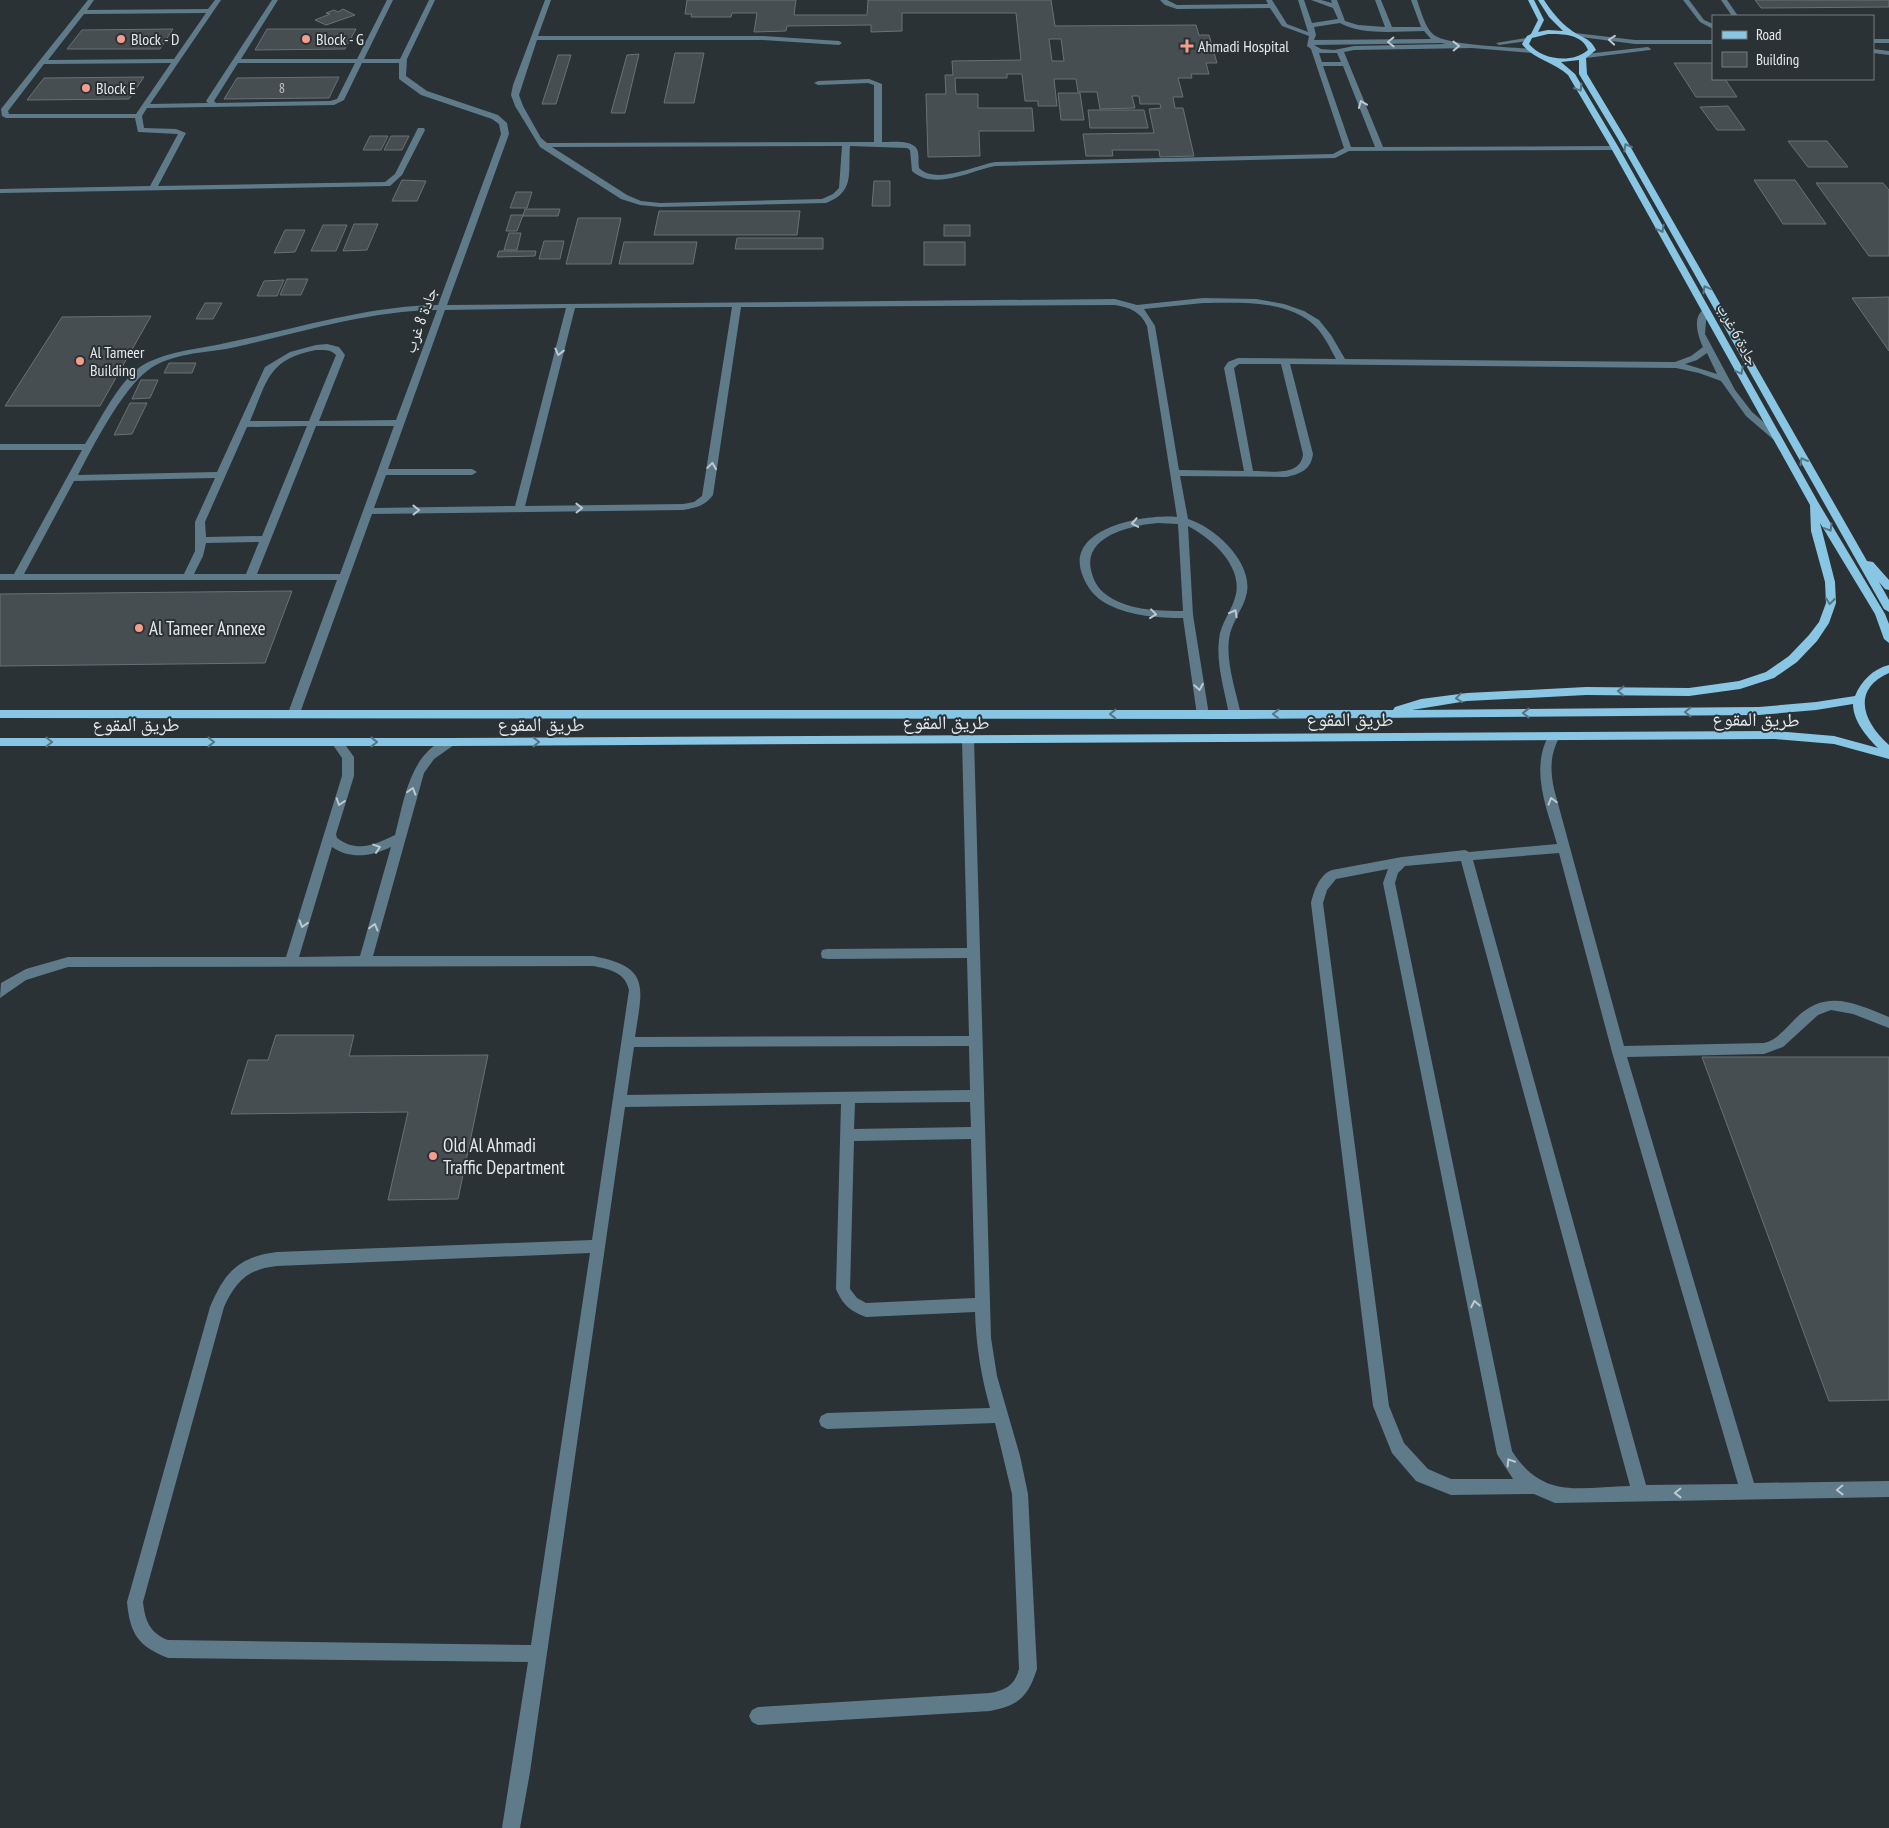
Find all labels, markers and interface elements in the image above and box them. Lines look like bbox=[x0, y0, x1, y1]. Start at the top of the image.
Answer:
legend bbox=[1712, 15, 1874, 80]
text: Road bbox=[1756, 25, 1782, 44]
place label: Block - D bbox=[131, 29, 179, 49]
place label: Block - G bbox=[316, 29, 364, 49]
marker: Block - D bbox=[115, 33, 127, 45]
marker: Block - G bbox=[300, 33, 312, 45]
one-way arrow bbox=[1607, 35, 1615, 46]
place label: Ahmadi Hospital bbox=[1198, 36, 1289, 56]
one-way arrow bbox=[1387, 37, 1395, 47]
marker: Ahmadi Hospital bbox=[1180, 39, 1194, 53]
one-way arrow bbox=[1452, 41, 1460, 51]
text: Building bbox=[1756, 50, 1799, 69]
place label: Block E bbox=[96, 78, 136, 98]
house number: 8 bbox=[279, 79, 285, 97]
marker: Block E bbox=[80, 82, 92, 94]
one-way arrow bbox=[1573, 83, 1583, 92]
one-way arrow bbox=[1358, 100, 1368, 109]
one-way arrow bbox=[1623, 144, 1633, 153]
one-way arrow bbox=[1654, 224, 1664, 233]
street label: جادة 8 غرب bbox=[399, 284, 441, 356]
one-way arrow bbox=[1703, 285, 1713, 294]
street label: جادة 6 غرب bbox=[1713, 299, 1763, 369]
place label: Al Tameer Building bbox=[90, 342, 145, 380]
one-way arrow bbox=[554, 348, 565, 357]
marker: Al Tameer Building bbox=[74, 355, 86, 367]
one-way arrow bbox=[1734, 365, 1744, 374]
one-way arrow bbox=[1800, 457, 1810, 466]
one-way arrow bbox=[707, 462, 717, 470]
one-way arrow bbox=[576, 503, 583, 513]
one-way arrow bbox=[413, 505, 421, 515]
one-way arrow bbox=[1130, 518, 1139, 528]
one-way arrow bbox=[1822, 522, 1832, 531]
one-way arrow bbox=[1825, 597, 1836, 605]
one-way arrow bbox=[1149, 608, 1157, 619]
one-way arrow bbox=[1228, 609, 1238, 618]
place label: Al Tameer Annexe bbox=[149, 616, 266, 640]
marker: Al Tameer Annexe bbox=[133, 622, 145, 634]
one-way arrow bbox=[1193, 683, 1203, 691]
one-way arrow bbox=[1617, 686, 1625, 697]
one-way arrow bbox=[1455, 692, 1463, 703]
street label: طريق المقوع bbox=[1712, 706, 1800, 732]
street label: طريق المقوع bbox=[1306, 707, 1394, 731]
one-way arrow bbox=[1684, 707, 1692, 717]
one-way arrow bbox=[1521, 708, 1529, 718]
one-way arrow bbox=[1109, 709, 1116, 719]
one-way arrow bbox=[1271, 709, 1279, 719]
street label: طريق المقوع bbox=[902, 710, 990, 734]
street label: طريق المقوع bbox=[92, 712, 180, 736]
street label: طريق المقوع bbox=[497, 712, 585, 736]
one-way arrow bbox=[45, 737, 53, 747]
one-way arrow bbox=[208, 737, 215, 747]
one-way arrow bbox=[370, 737, 378, 747]
one-way arrow bbox=[532, 737, 540, 747]
one-way arrow bbox=[406, 788, 416, 796]
one-way arrow bbox=[335, 798, 345, 806]
one-way arrow bbox=[1547, 798, 1557, 806]
one-way arrow bbox=[372, 844, 381, 854]
one-way arrow bbox=[298, 920, 308, 928]
one-way arrow bbox=[369, 923, 379, 931]
place label: Old Al Ahmadi Traffic Department bbox=[443, 1133, 565, 1179]
marker: Old Al Ahmadi Traffic Department bbox=[427, 1150, 439, 1162]
one-way arrow bbox=[1470, 1300, 1480, 1309]
one-way arrow bbox=[1507, 1459, 1516, 1468]
one-way arrow bbox=[1836, 1485, 1844, 1495]
one-way arrow bbox=[1674, 1488, 1682, 1498]

